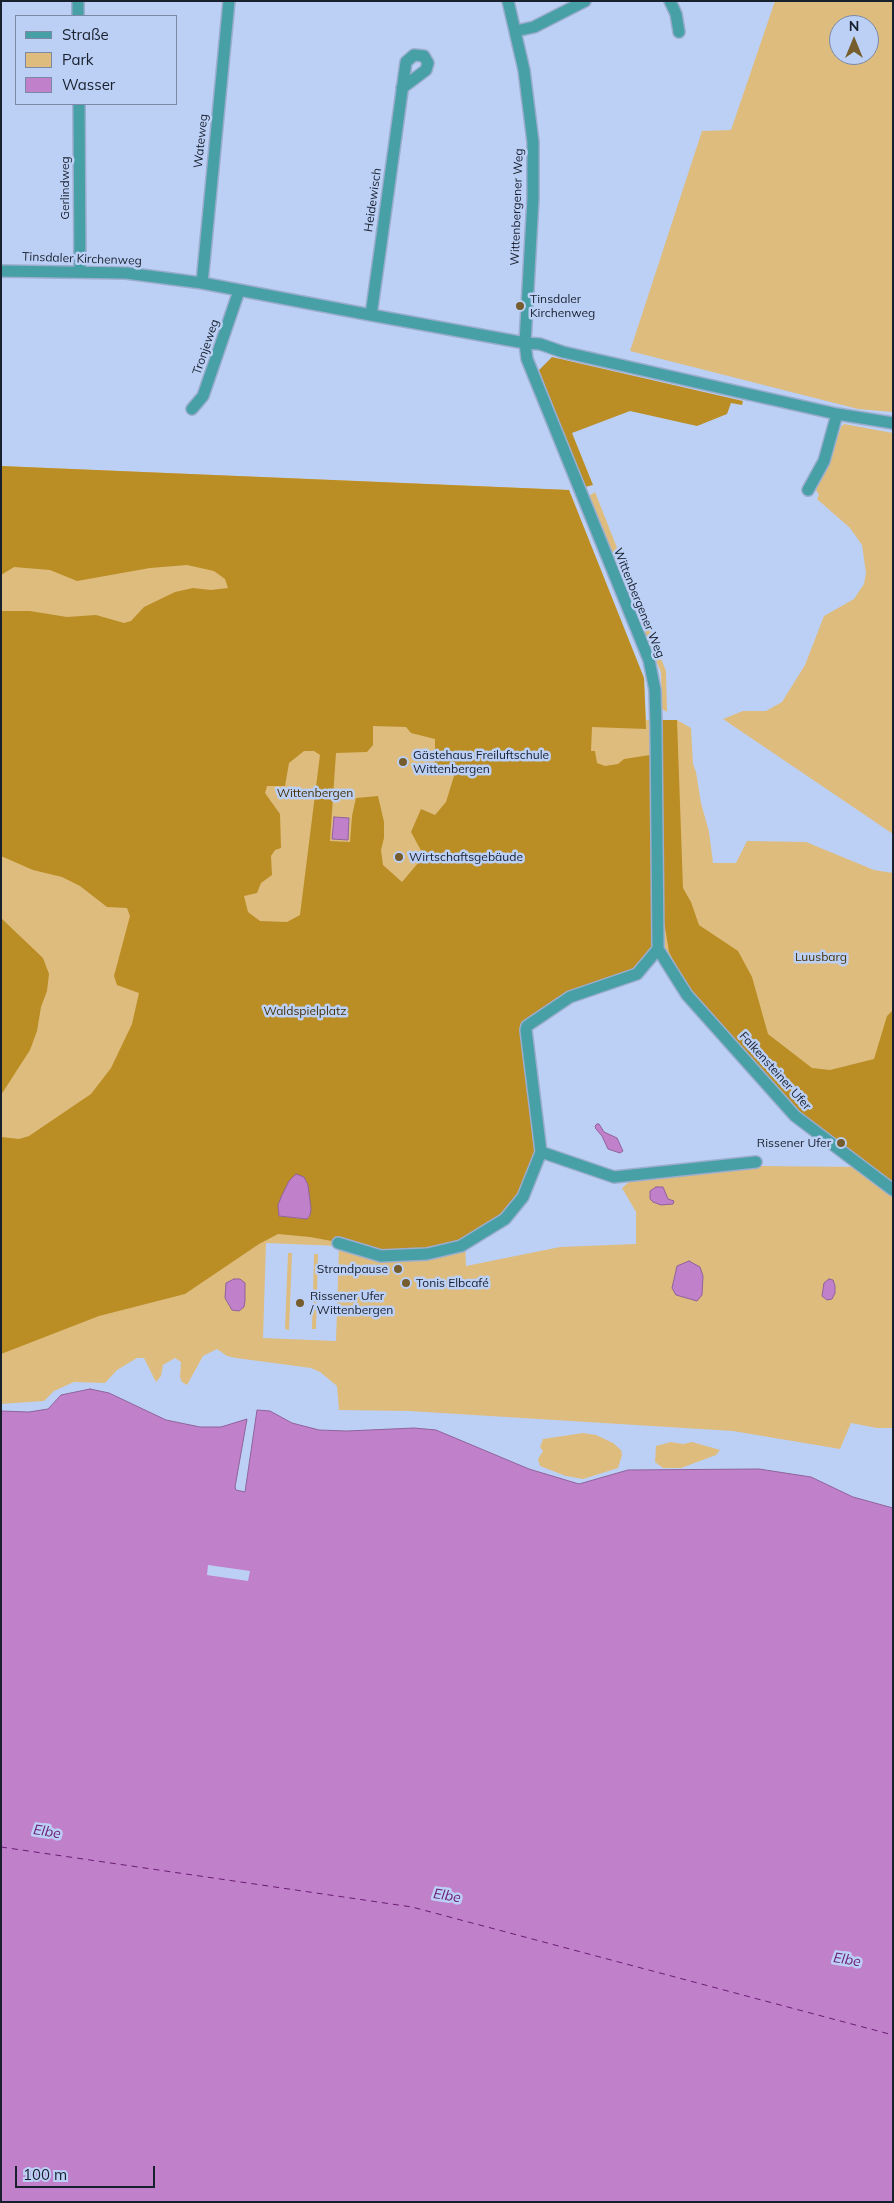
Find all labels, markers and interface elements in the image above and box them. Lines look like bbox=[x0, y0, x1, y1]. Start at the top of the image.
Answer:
legend bbox=[15, 15, 178, 105]
north arrow bbox=[829, 15, 879, 65]
text: N bbox=[849, 17, 859, 35]
text: Straße bbox=[62, 25, 109, 44]
text: Park bbox=[62, 50, 94, 69]
text: Wasser bbox=[62, 75, 115, 94]
street label: Wateweg bbox=[191, 113, 211, 169]
street label: Wittenbergener Weg bbox=[508, 148, 526, 266]
street label: Gerlindweg bbox=[58, 156, 72, 220]
street label: Heidewisch bbox=[361, 167, 385, 233]
street label: Tinsdaler Kirchenweg bbox=[22, 250, 142, 268]
place label: Tinsdaler Kirchenweg bbox=[530, 292, 595, 320]
marker: Tinsdaler Kirchenweg bbox=[514, 300, 526, 312]
street label: Tronjeweg bbox=[190, 317, 222, 377]
street label: Wittenbergener Weg bbox=[610, 546, 668, 660]
place label: Gästehaus Freiluftschule Wittenbergen bbox=[413, 748, 549, 776]
marker: Gästehaus Freiluftschule Wittenbergen bbox=[397, 756, 409, 768]
park label: Wittenbergen bbox=[277, 786, 353, 800]
place label: Wirtschaftsgebäude bbox=[409, 850, 523, 864]
marker: Wirtschaftsgebäude bbox=[393, 851, 405, 863]
park label: Luusbarg bbox=[795, 950, 847, 964]
park label: Waldspielplatz bbox=[264, 1004, 346, 1018]
street label: Falkensteiner Ufer bbox=[736, 1029, 814, 1113]
place label: Rissener Ufer bbox=[757, 1136, 831, 1150]
marker: Rissener Ufer bbox=[835, 1137, 847, 1149]
place label: Strandpause bbox=[317, 1262, 388, 1276]
marker: Strandpause bbox=[392, 1263, 404, 1275]
place label: Tonis Elbcafé bbox=[416, 1276, 489, 1290]
marker: Tonis Elbcafé bbox=[400, 1277, 412, 1289]
place label: Rissener Ufer / Wittenbergen bbox=[310, 1289, 393, 1317]
marker: Rissener Ufer / Wittenbergen bbox=[294, 1297, 306, 1309]
water label: Elbe bbox=[32, 1822, 62, 1842]
water label: Elbe bbox=[432, 1886, 462, 1906]
water label: Elbe bbox=[832, 1950, 862, 1970]
scale bar bbox=[18, 2156, 158, 2188]
text: 100 m bbox=[23, 2165, 67, 2184]

